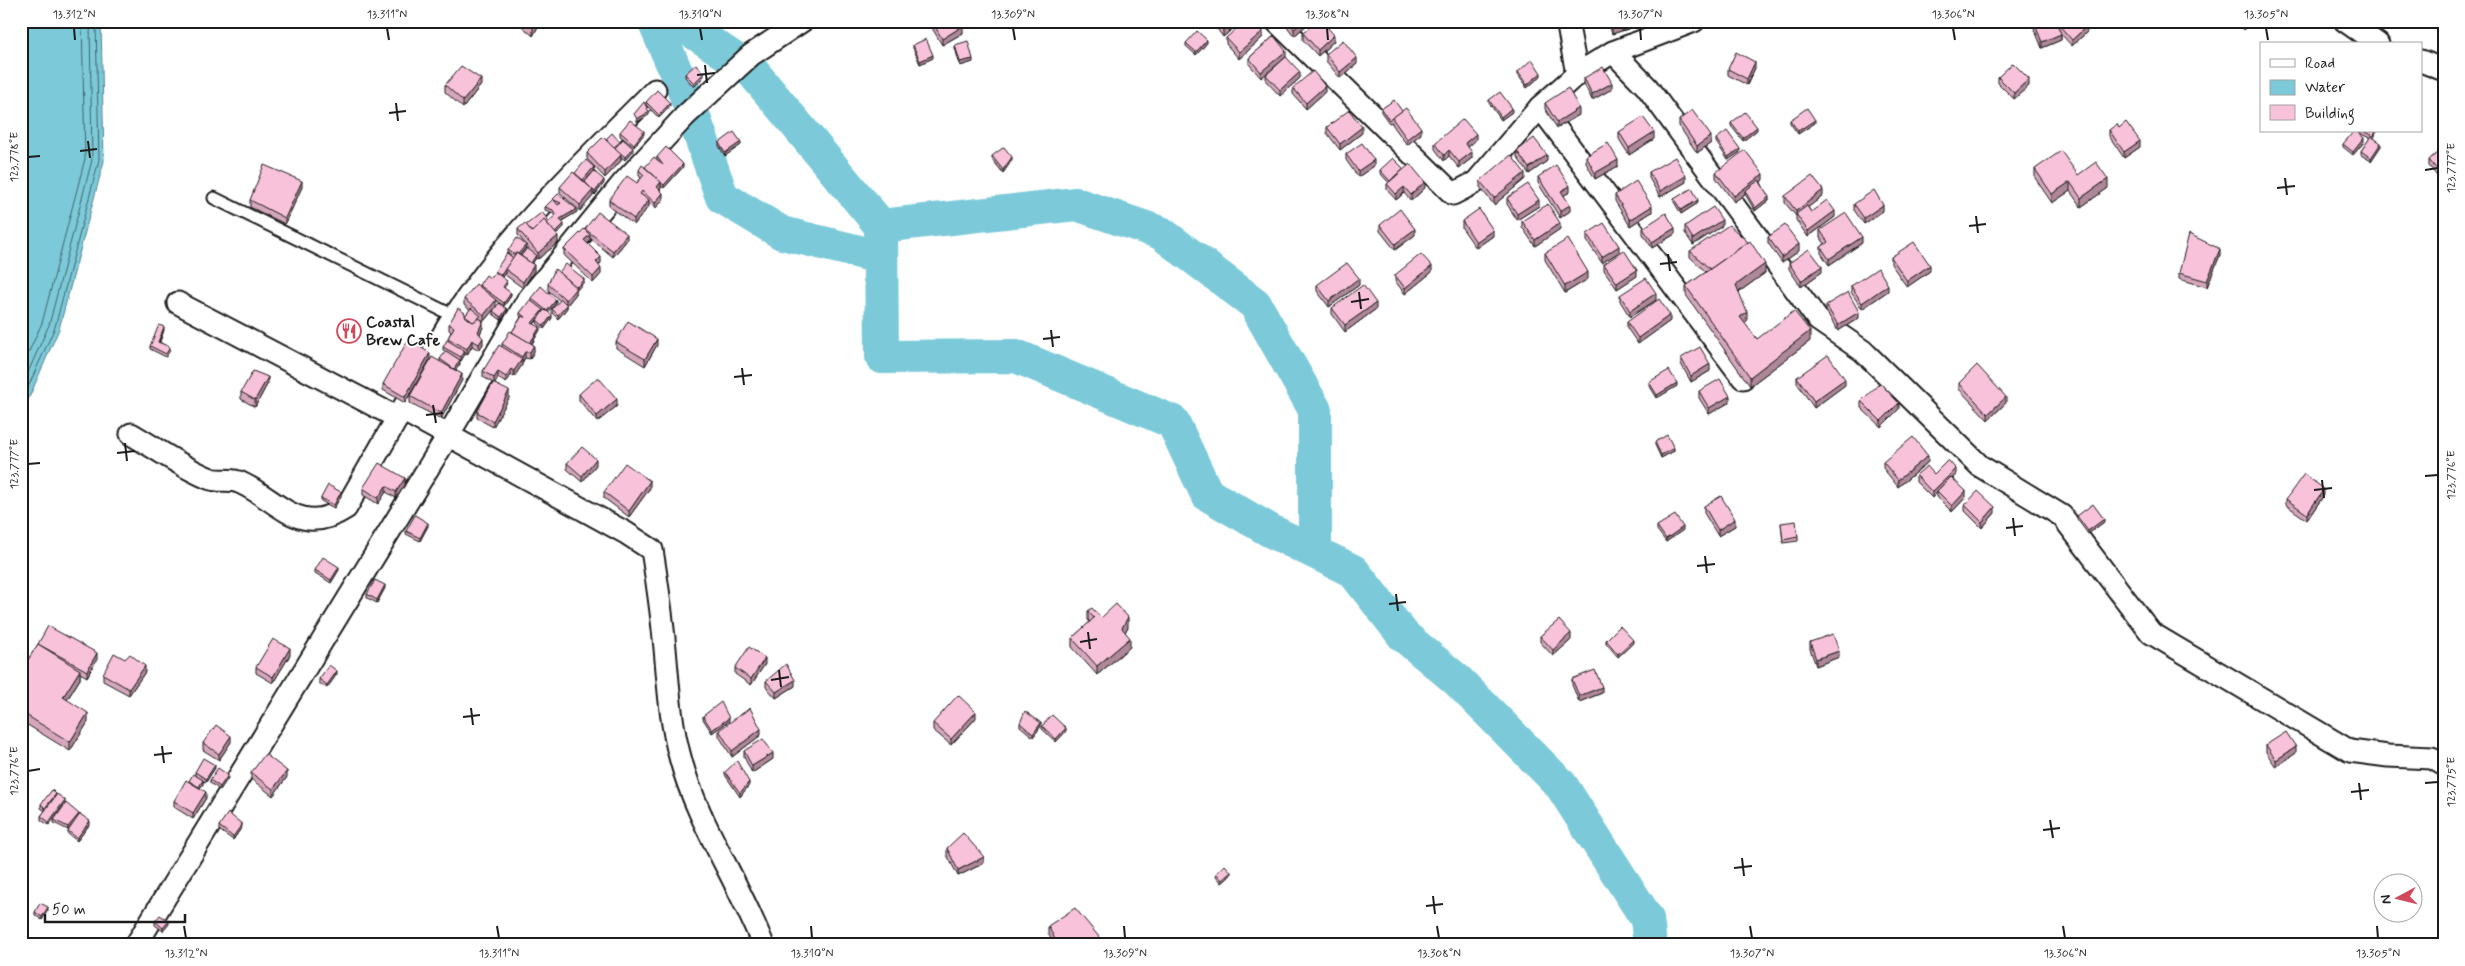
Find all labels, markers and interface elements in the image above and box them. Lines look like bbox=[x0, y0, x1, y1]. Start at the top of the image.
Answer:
text: 13.312°N bbox=[52, 7, 96, 23]
text: 13.311°N bbox=[367, 7, 407, 23]
text: 13.310°N bbox=[678, 7, 722, 23]
text: 13.309°N bbox=[991, 7, 1035, 23]
text: 13.308°N bbox=[1305, 7, 1349, 23]
text: 13.307°N bbox=[1618, 7, 1662, 23]
text: 13.306°N bbox=[1931, 7, 1975, 23]
text: 13.305°N bbox=[2244, 7, 2288, 23]
legend bbox=[2260, 42, 2422, 132]
text: Road bbox=[2305, 54, 2335, 74]
text: Water bbox=[2305, 78, 2345, 98]
text: Building bbox=[2305, 104, 2355, 125]
text: 123.778°E bbox=[7, 132, 23, 182]
text: 123.777°E bbox=[2444, 143, 2460, 193]
place label: Coastal Brew Cafe bbox=[366, 312, 440, 351]
restaurant icon: Coastal Brew Cafe bbox=[336, 318, 362, 344]
text: 123.777°E bbox=[7, 439, 23, 489]
text: 123.776°E bbox=[2444, 450, 2460, 500]
text: 123.776°E bbox=[7, 746, 23, 796]
text: 123.775°E bbox=[2444, 757, 2460, 807]
north arrow bbox=[2372, 874, 2422, 924]
scale bar bbox=[45, 891, 185, 923]
text: N bbox=[2377, 894, 2396, 905]
text: 50 m bbox=[52, 900, 86, 920]
text: 13.312°N bbox=[164, 946, 208, 962]
text: 13.311°N bbox=[479, 946, 519, 962]
text: 13.310°N bbox=[790, 946, 834, 962]
text: 13.309°N bbox=[1103, 946, 1147, 962]
text: 13.308°N bbox=[1417, 946, 1461, 962]
text: 13.307°N bbox=[1730, 946, 1774, 962]
text: 13.306°N bbox=[2043, 946, 2087, 962]
text: 13.305°N bbox=[2356, 946, 2400, 962]

